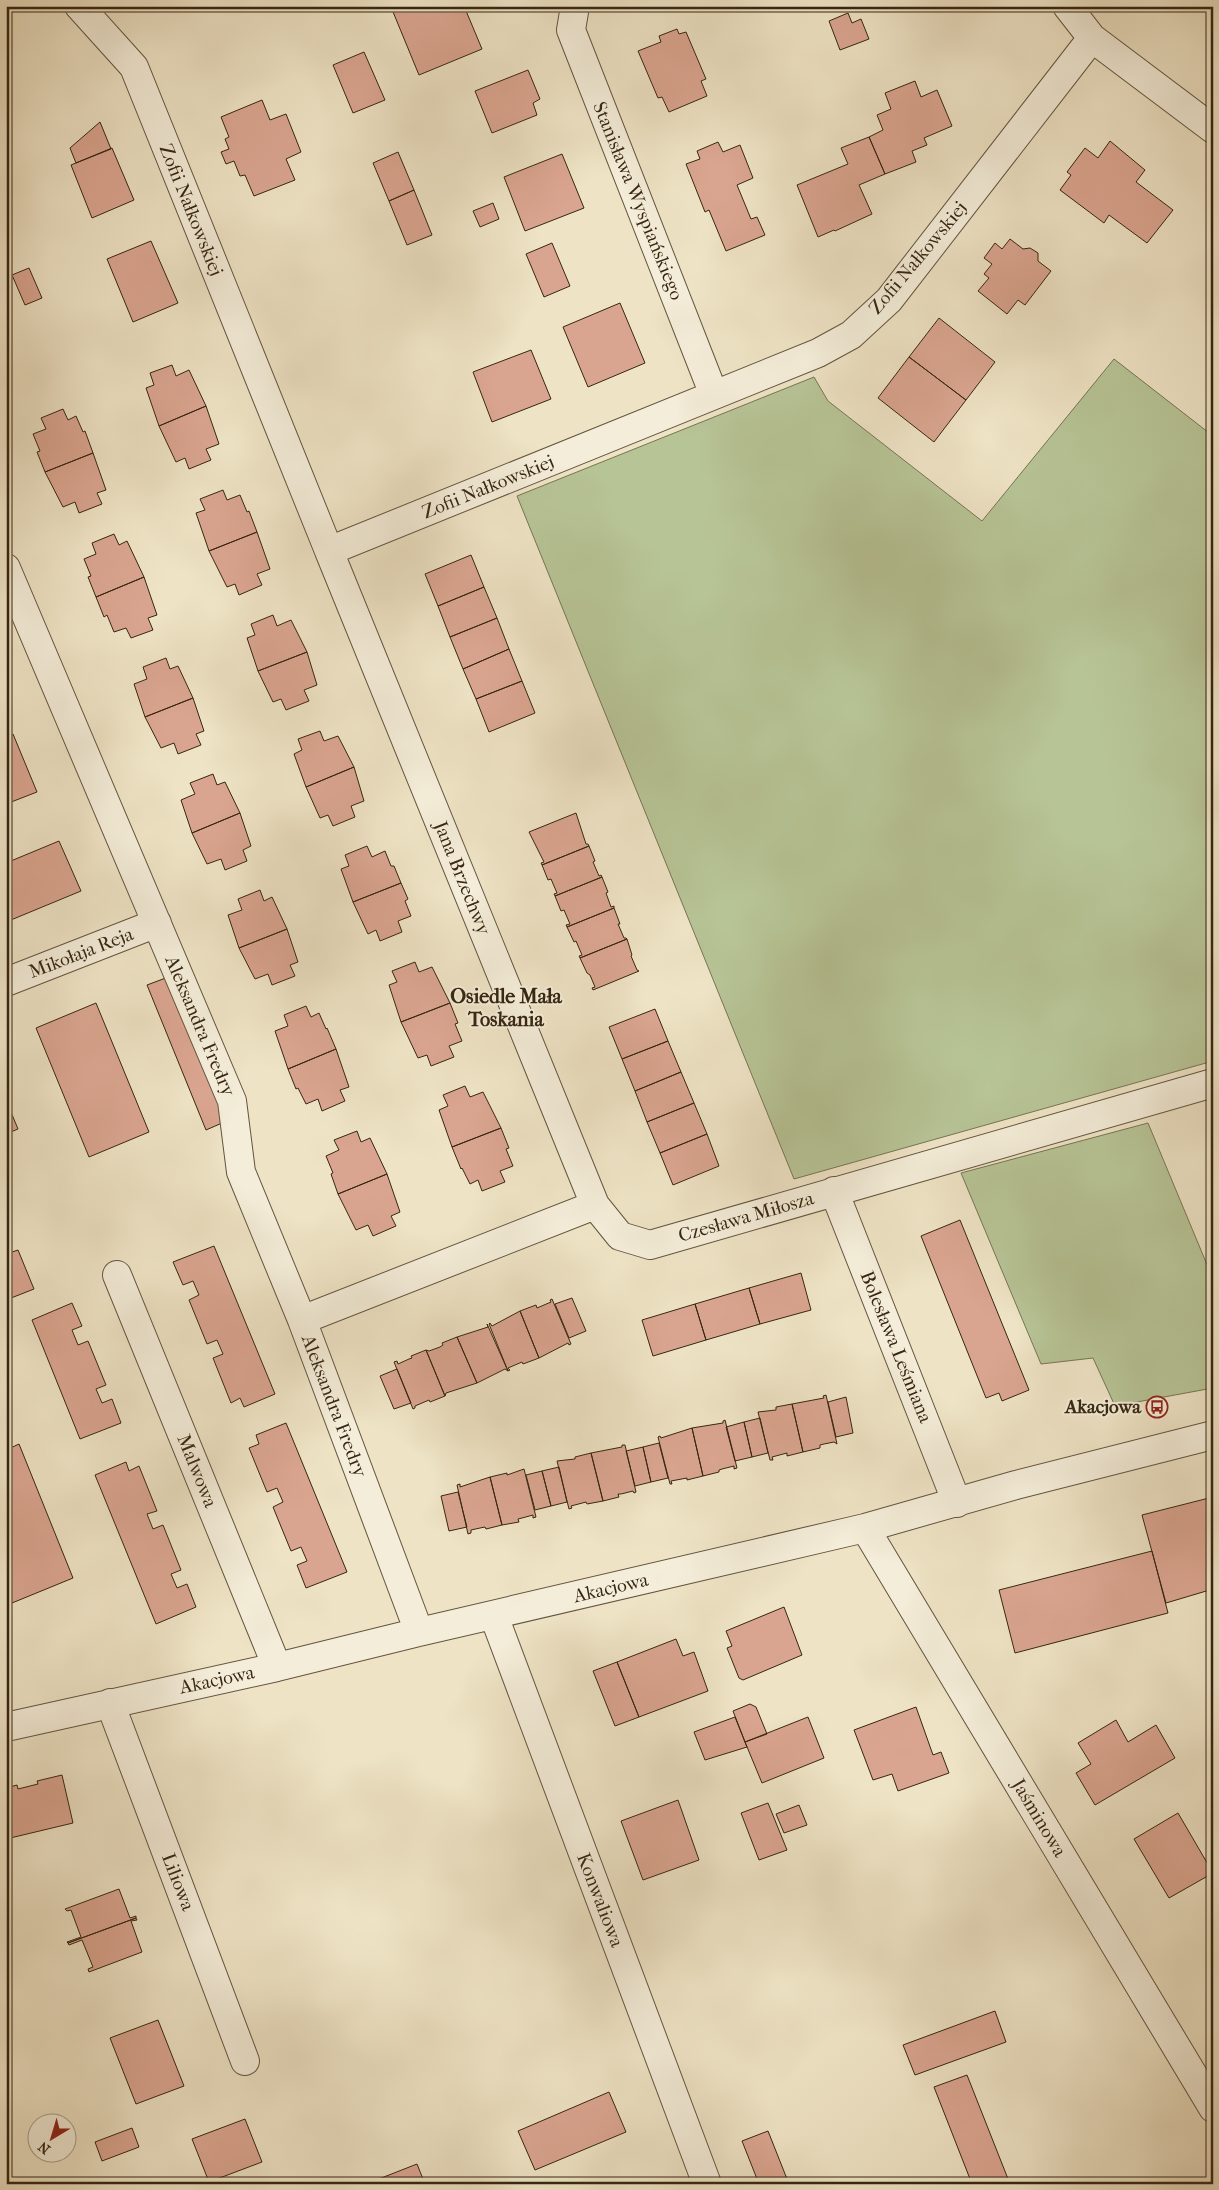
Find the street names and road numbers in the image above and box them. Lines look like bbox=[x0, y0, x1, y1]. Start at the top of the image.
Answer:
street label: Stanisława Wyspiańskiego bbox=[588, 99, 688, 304]
street label: Zofii Nałkowskiej bbox=[155, 141, 227, 279]
street label: Zofii Nałkowskiej bbox=[865, 197, 971, 319]
street label: Zofii Nałkowskiej bbox=[419, 451, 557, 523]
street label: Jana Brzechwy bbox=[428, 816, 495, 939]
street label: Mikołaja Reja bbox=[26, 923, 137, 983]
street label: Aleksandra Fredry bbox=[160, 951, 240, 1100]
street label: Czesława Miłosza bbox=[676, 1187, 816, 1247]
street label: Bolesława Leśmiana bbox=[856, 1268, 937, 1426]
street label: Aleksandra Fredry bbox=[296, 1331, 372, 1481]
street label: Malwowa bbox=[172, 1431, 222, 1511]
street label: Akacjowa bbox=[571, 1569, 651, 1607]
street label: Akacjowa bbox=[177, 1661, 257, 1699]
street label: Jaśminowa bbox=[1006, 1773, 1071, 1861]
street label: Liliowa bbox=[157, 1850, 199, 1914]
street label: Konwaliowa bbox=[572, 1850, 628, 1950]

